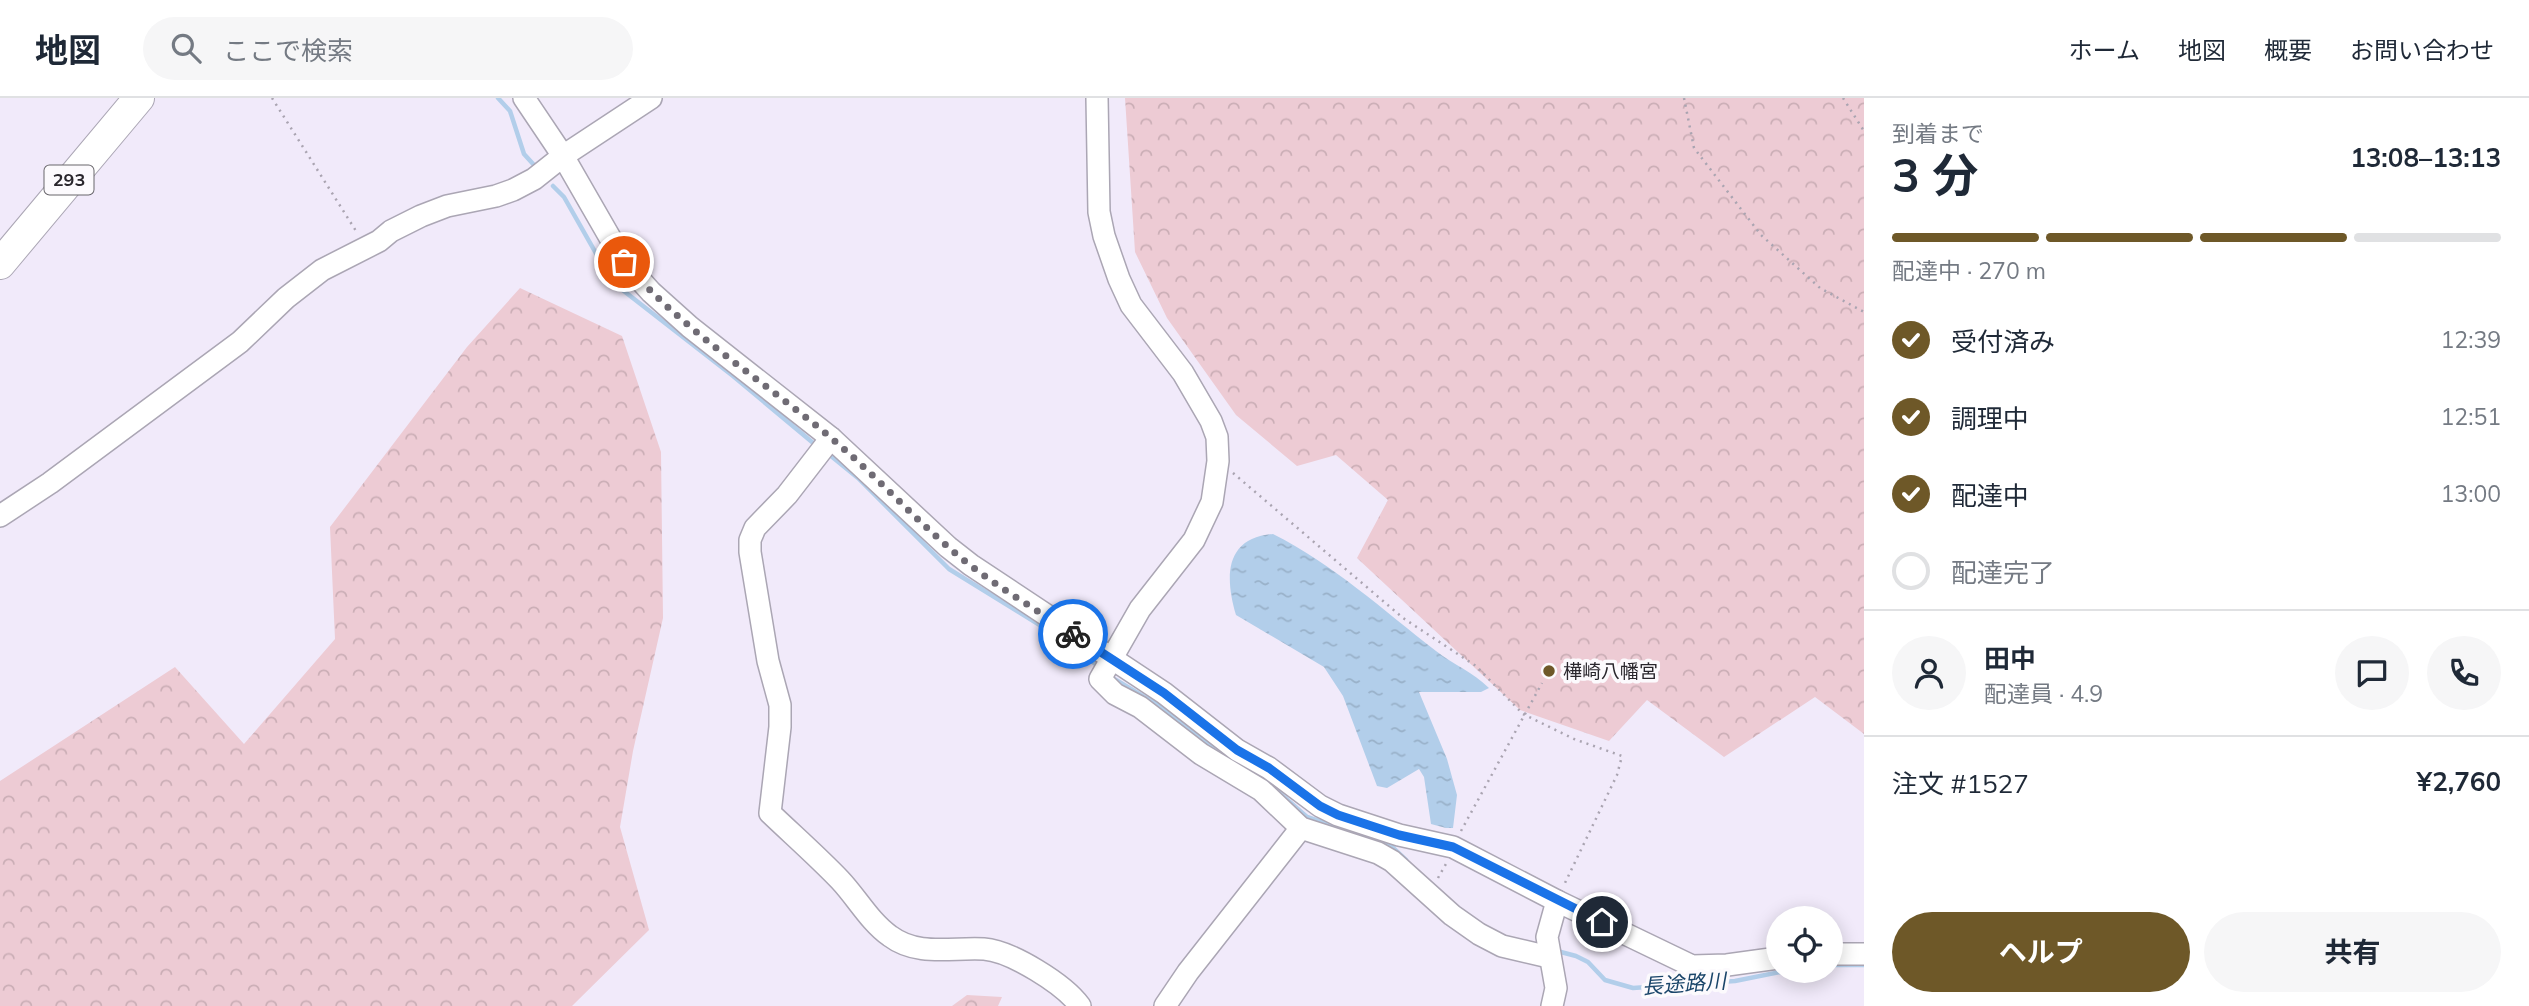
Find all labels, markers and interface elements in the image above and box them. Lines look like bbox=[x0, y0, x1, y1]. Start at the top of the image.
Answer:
search box bbox=[143, 17, 633, 80]
text: 地図 bbox=[35, 29, 101, 70]
icon: search bbox=[167, 29, 205, 67]
text: ここで検索 bbox=[223, 34, 353, 67]
text: ホーム bbox=[2069, 35, 2140, 65]
text: 地図 bbox=[2178, 35, 2226, 65]
text: 概要 bbox=[2264, 35, 2312, 65]
text: お問い合わせ bbox=[2350, 35, 2494, 65]
text: 到着まで bbox=[1892, 119, 1984, 148]
text: 13:08–13:13 bbox=[2350, 141, 2501, 174]
text: 3 分 bbox=[1892, 146, 1978, 204]
road number: 293 bbox=[44, 166, 94, 194]
pin bbox=[594, 232, 654, 292]
icon: bag bbox=[605, 243, 643, 281]
text: 配達中 · 270 m bbox=[1892, 256, 2046, 285]
icon: check bbox=[1892, 321, 1930, 359]
text: 受付済み bbox=[1951, 325, 2055, 358]
text: 12:39 bbox=[2441, 325, 2501, 354]
icon: check bbox=[1892, 398, 1930, 436]
text: 調理中 bbox=[1951, 402, 2029, 435]
text: 12:51 bbox=[2441, 402, 2501, 431]
icon: check bbox=[1892, 475, 1930, 513]
text: 配達中 bbox=[1951, 479, 2029, 512]
text: 13:00 bbox=[2441, 479, 2501, 508]
text: 配達完了 bbox=[1951, 556, 2055, 589]
courier bbox=[1038, 599, 1108, 669]
icon: bike bbox=[1054, 615, 1092, 653]
button: person bbox=[1892, 636, 1966, 710]
button: chat bbox=[2335, 636, 2409, 710]
button: phone bbox=[2427, 636, 2501, 710]
text: 田中 bbox=[1984, 642, 2036, 675]
place label: 樺崎八幡宮 bbox=[1563, 659, 1658, 683]
marker: 樺崎八幡宮 bbox=[1541, 663, 1557, 679]
text: 配達員 · 4.9 bbox=[1984, 679, 2103, 708]
text: ¥2,760 bbox=[2417, 765, 2501, 798]
text: 注文 #1527 bbox=[1892, 767, 2029, 800]
pin bbox=[1572, 892, 1632, 952]
icon: home bbox=[1583, 903, 1621, 941]
map controls bbox=[1766, 906, 1843, 983]
button: locate bbox=[1766, 906, 1843, 983]
button: ヘルプ bbox=[1892, 912, 2190, 992]
button: 共有 bbox=[2204, 912, 2501, 992]
water label: 長途路川 bbox=[1641, 967, 1729, 999]

